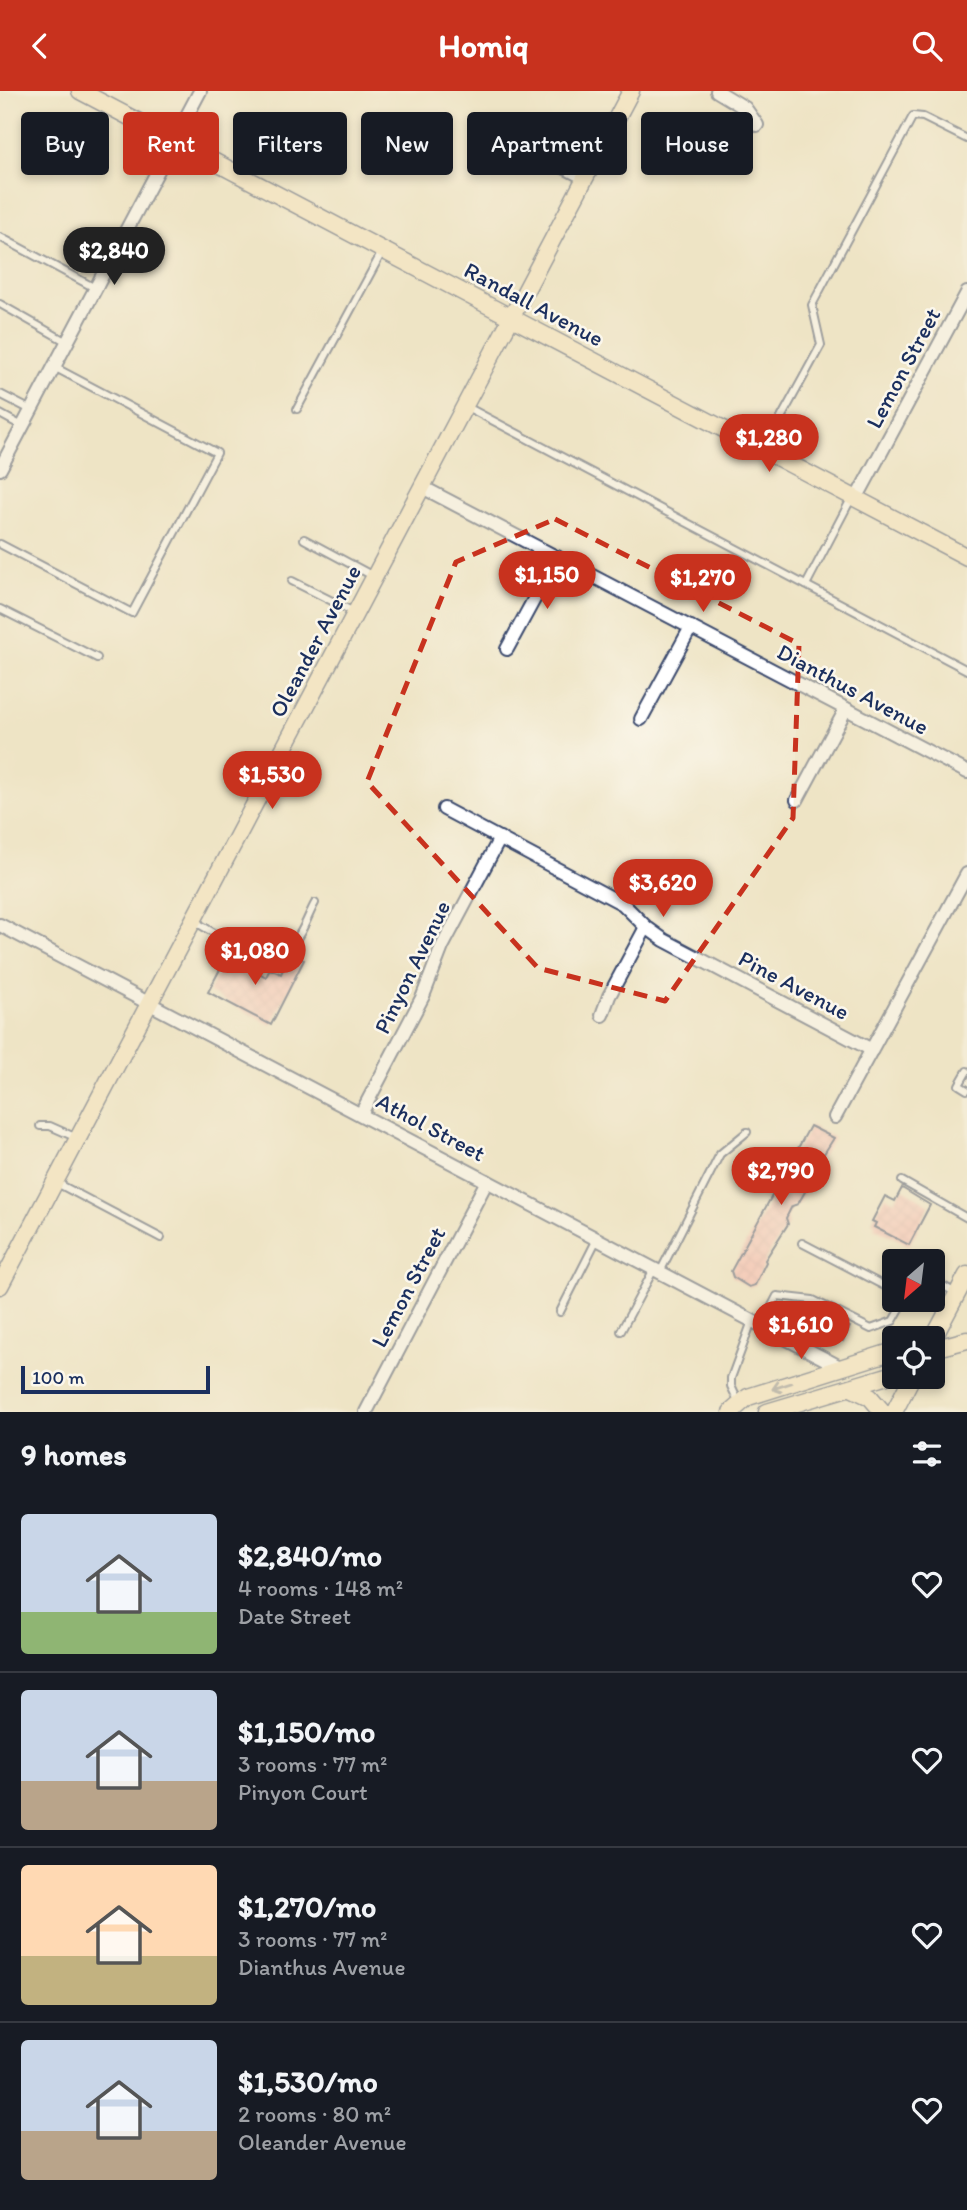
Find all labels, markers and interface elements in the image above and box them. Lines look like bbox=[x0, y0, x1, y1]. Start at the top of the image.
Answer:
icon: back bbox=[21, 27, 59, 65]
text: Homiq bbox=[439, 27, 528, 65]
icon: search bbox=[908, 27, 946, 65]
chip: Buy bbox=[21, 112, 109, 175]
chip: Rent bbox=[123, 112, 219, 175]
chip: Filters bbox=[233, 112, 347, 175]
chip: New bbox=[361, 112, 453, 175]
chip: Apartment bbox=[467, 112, 627, 175]
chip: House bbox=[641, 112, 753, 175]
pin: $2,840 bbox=[57, 227, 171, 287]
text: $2,840 bbox=[79, 236, 149, 264]
street label: Randall Avenue bbox=[460, 256, 608, 352]
street label: Lemon Street bbox=[860, 303, 947, 433]
pin: $1,280 bbox=[712, 415, 826, 474]
text: $1,280 bbox=[736, 423, 802, 451]
pin: $1,150 bbox=[490, 552, 604, 611]
pin: $1,270 bbox=[646, 554, 760, 614]
street label: Oleander Avenue bbox=[263, 560, 367, 722]
text: $1,150 bbox=[515, 560, 579, 588]
text: $1,270 bbox=[670, 563, 736, 591]
street label: Dianthus Avenue bbox=[772, 637, 934, 741]
pin: $1,530 bbox=[215, 751, 329, 811]
text: $1,530 bbox=[239, 760, 305, 788]
pin: $3,620 bbox=[606, 859, 720, 919]
text: $3,620 bbox=[629, 868, 697, 896]
street label: Pinyon Avenue bbox=[368, 896, 456, 1038]
pin: $1,080 bbox=[198, 927, 312, 987]
text: $1,080 bbox=[221, 936, 289, 964]
street label: Pine Avenue bbox=[734, 944, 854, 1026]
street label: Athol Street bbox=[372, 1087, 491, 1168]
pin: $2,790 bbox=[724, 1147, 838, 1207]
text: $2,790 bbox=[748, 1156, 814, 1184]
street label: Lemon Street bbox=[365, 1222, 452, 1352]
north arrow bbox=[882, 1249, 945, 1313]
map controls bbox=[882, 1249, 945, 1389]
pin: $1,610 bbox=[744, 1301, 858, 1361]
text: $1,610 bbox=[769, 1310, 833, 1338]
button: locate bbox=[882, 1326, 945, 1389]
scale bar bbox=[21, 1363, 210, 1395]
text: 100 m bbox=[32, 1366, 84, 1389]
one-way arrow bbox=[772, 1381, 794, 1394]
icon: filters bbox=[908, 1435, 946, 1473]
text: 9 homes bbox=[21, 1436, 127, 1473]
text: $2,840/mo bbox=[238, 1537, 382, 1574]
icon: home bbox=[77, 1542, 161, 1626]
icon: heart bbox=[908, 1565, 946, 1603]
text: 4 rooms · 148 m² bbox=[238, 1574, 403, 1602]
text: Date Street bbox=[238, 1602, 351, 1630]
text: $1,150/mo bbox=[238, 1713, 375, 1750]
icon: home bbox=[77, 1718, 161, 1802]
icon: heart bbox=[908, 1741, 946, 1779]
text: 3 rooms · 77 m² bbox=[238, 1750, 388, 1778]
text: Pinyon Court bbox=[238, 1778, 368, 1806]
text: $1,270/mo bbox=[238, 1888, 376, 1925]
icon: home bbox=[77, 1893, 161, 1977]
icon: heart bbox=[908, 1916, 946, 1954]
text: 3 rooms · 77 m² bbox=[238, 1925, 388, 1953]
text: Dianthus Avenue bbox=[238, 1953, 406, 1981]
text: $1,530/mo bbox=[238, 2063, 378, 2100]
icon: home bbox=[77, 2068, 161, 2152]
icon: heart bbox=[908, 2091, 946, 2129]
text: 2 rooms · 80 m² bbox=[238, 2100, 391, 2128]
text: Oleander Avenue bbox=[238, 2128, 407, 2156]

